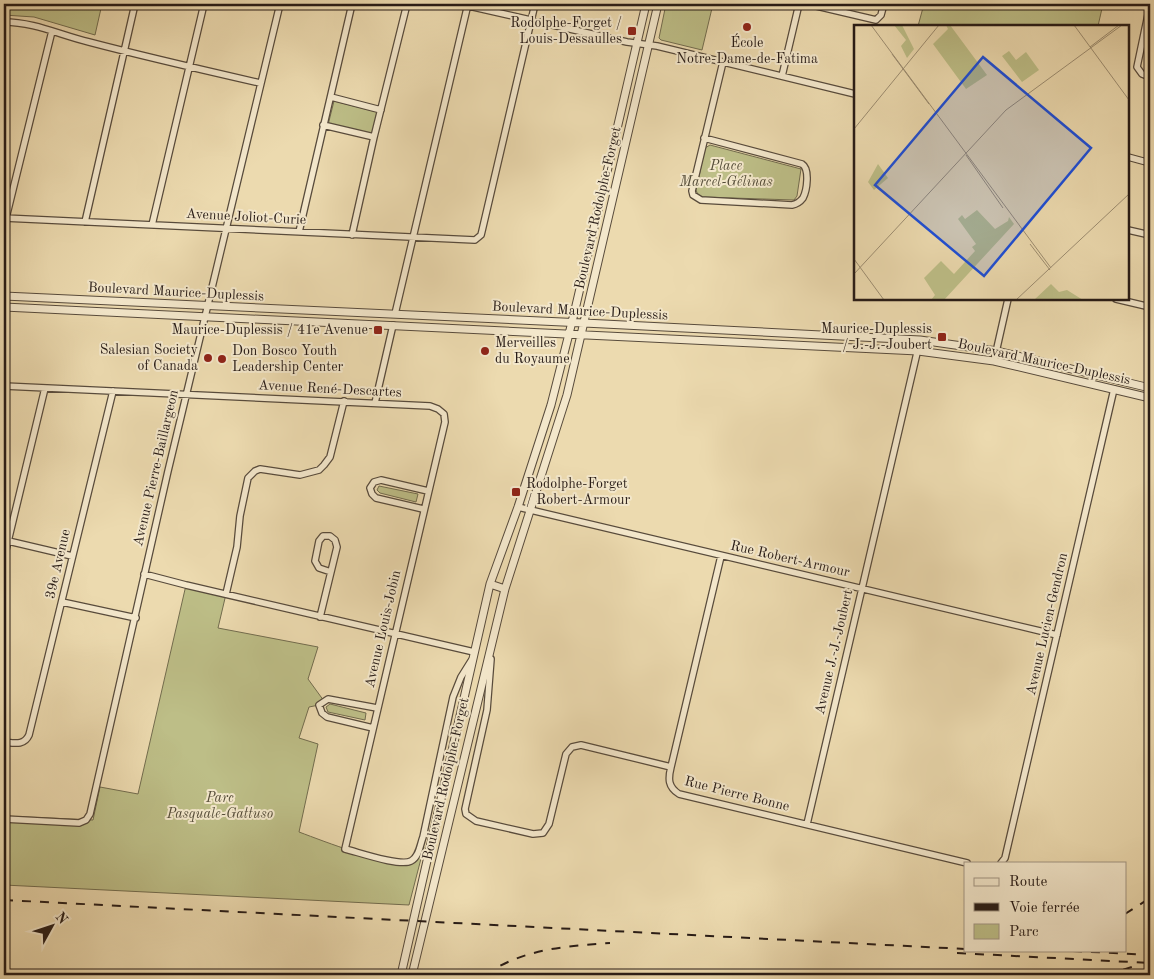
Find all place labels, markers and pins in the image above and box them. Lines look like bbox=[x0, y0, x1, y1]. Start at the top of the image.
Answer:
place label: Rodolphe-Forget / Louis-Dessaulles bbox=[510, 16, 622, 46]
marker: École Notre-Dame-de-Fatima bbox=[741, 21, 753, 33]
marker: Rodolphe-Forget / Louis-Dessaulles bbox=[626, 25, 638, 37]
place label: École Notre-Dame-de-Fatima bbox=[676, 33, 818, 66]
place label: Maurice-Duplessis / J.-J.-Joubert bbox=[821, 322, 932, 352]
place label: Maurice-Duplessis / 41e Avenue bbox=[172, 323, 368, 337]
marker: Maurice-Duplessis / 41e Avenue bbox=[372, 324, 384, 336]
marker: Maurice-Duplessis / J.-J.-Joubert bbox=[936, 331, 948, 343]
place label: Merveilles du Royaume bbox=[495, 336, 570, 366]
place label: Salesian Society of Canada bbox=[100, 343, 199, 373]
place label: Don Bosco Youth Leadership Center bbox=[232, 344, 344, 374]
marker: Merveilles du Royaume bbox=[479, 345, 491, 357]
marker: Salesian Society of Canada bbox=[202, 352, 214, 364]
marker: Don Bosco Youth Leadership Center bbox=[216, 353, 228, 365]
place label: Rodolphe-Forget / Robert-Armour bbox=[526, 477, 631, 507]
marker: Rodolphe-Forget / Robert-Armour bbox=[510, 486, 522, 498]

